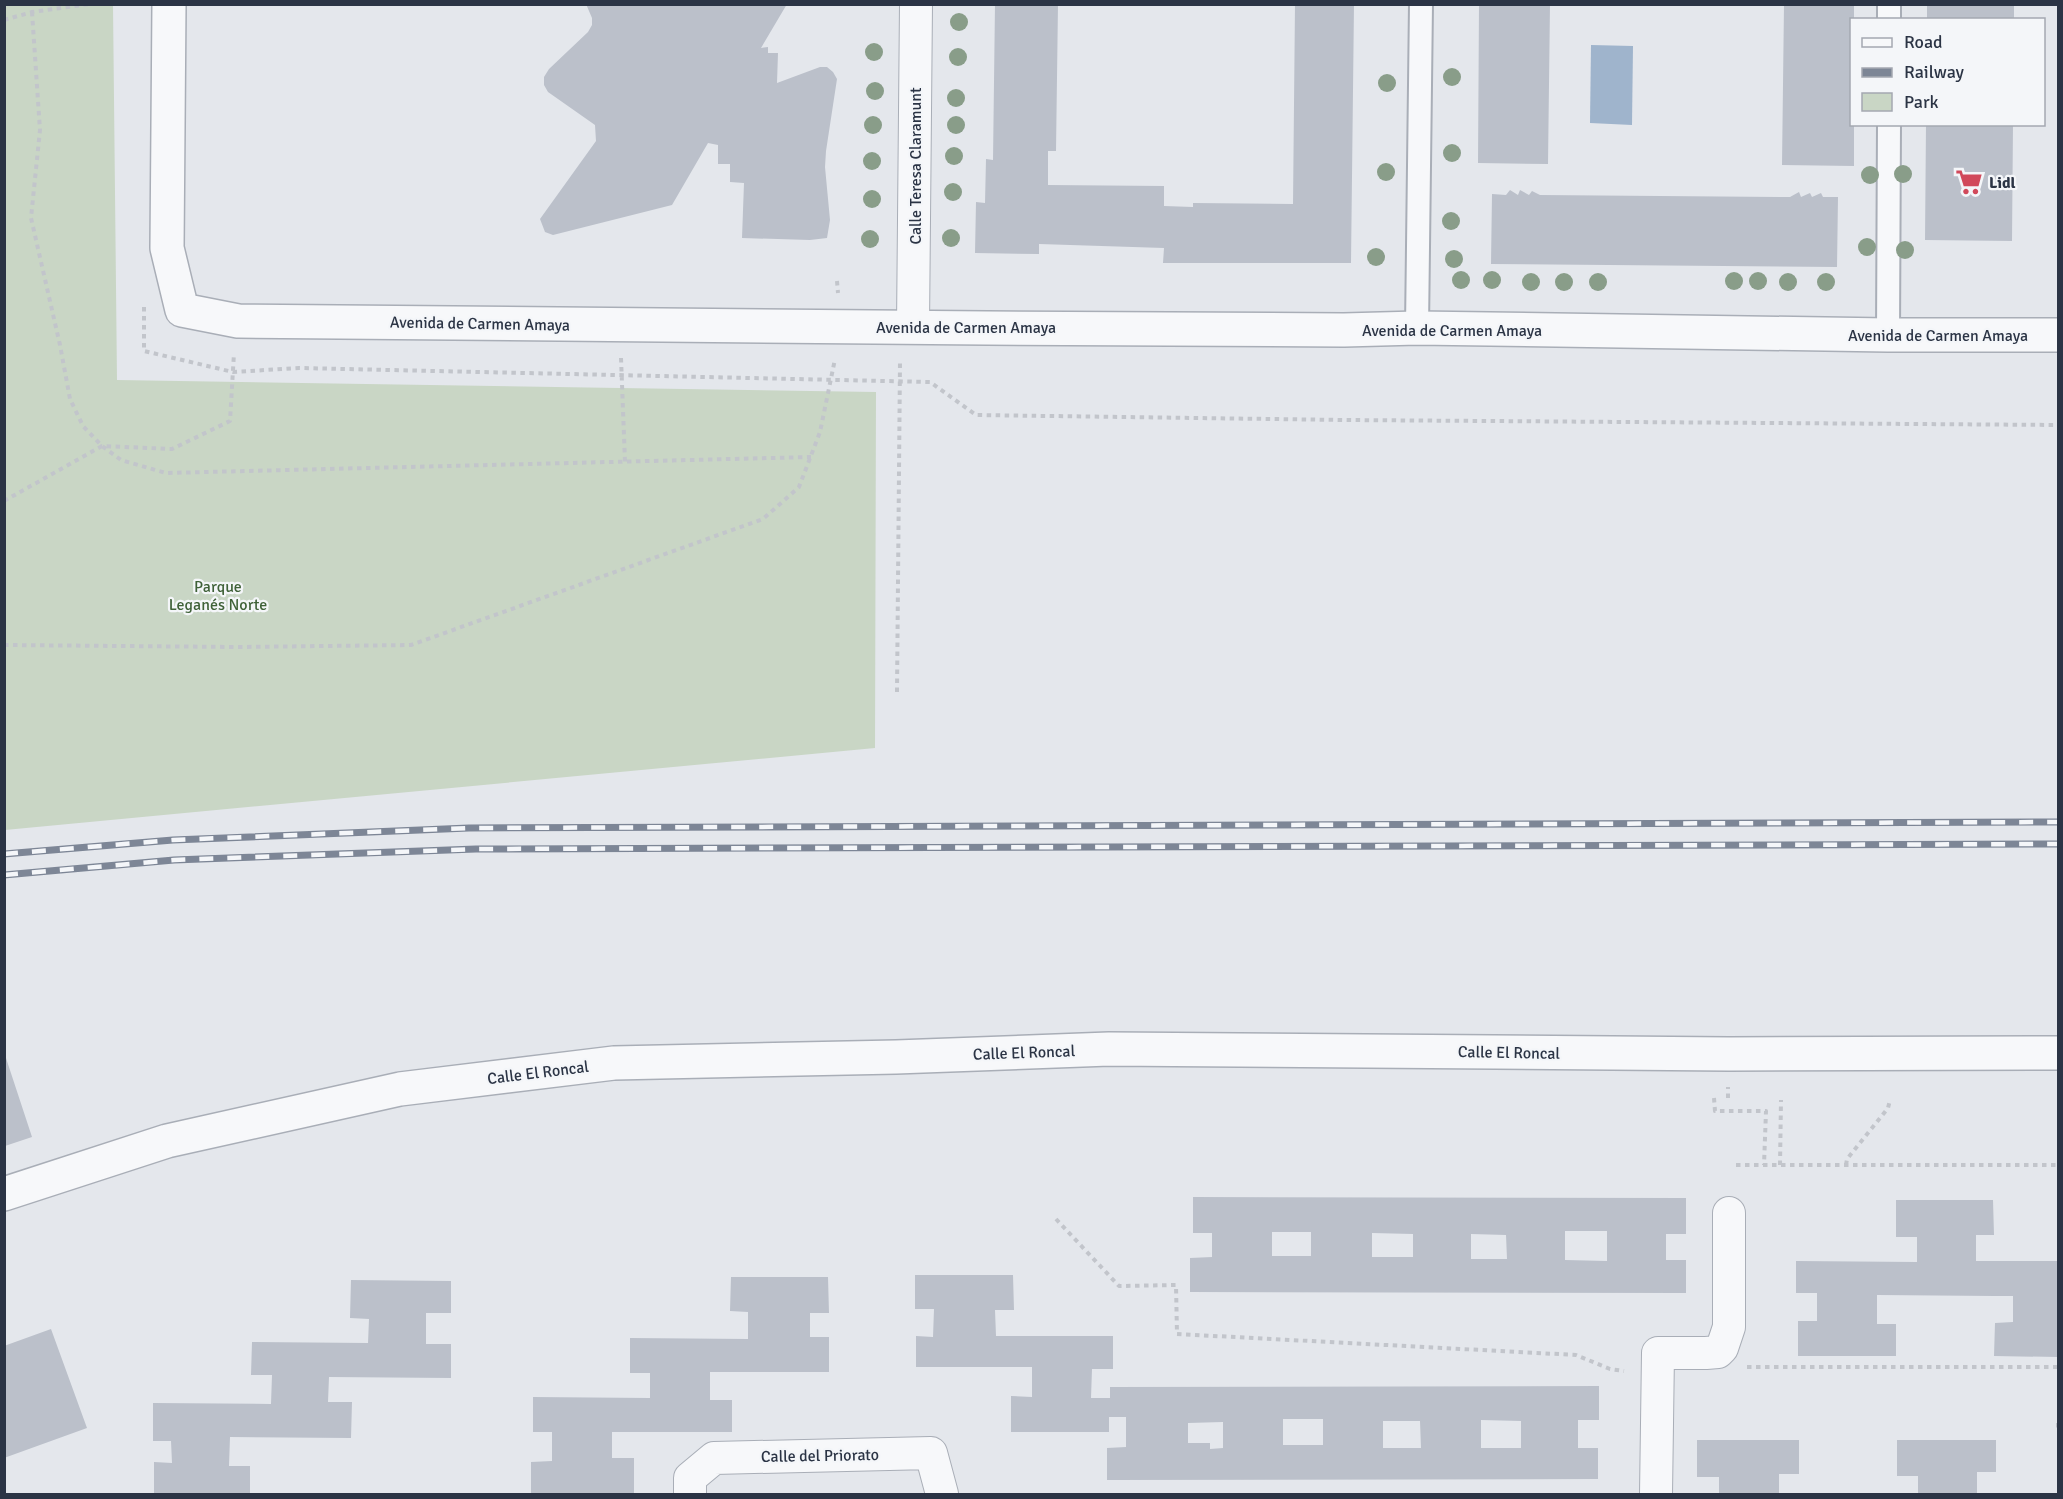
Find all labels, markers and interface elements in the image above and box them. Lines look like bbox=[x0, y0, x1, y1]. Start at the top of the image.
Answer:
legend bbox=[1850, 18, 2045, 126]
text: Road bbox=[1904, 31, 1943, 53]
text: Railway bbox=[1904, 61, 1965, 83]
street label: Calle Teresa Claramunt bbox=[906, 87, 926, 245]
text: Park bbox=[1904, 91, 1939, 113]
supermarket icon: Lidl bbox=[1954, 167, 1984, 197]
place label: Lidl bbox=[1989, 173, 2016, 193]
street label: Avenida de Carmen Amaya bbox=[390, 312, 570, 336]
street label: Avenida de Carmen Amaya bbox=[876, 318, 1056, 338]
street label: Avenida de Carmen Amaya bbox=[1362, 321, 1542, 341]
street label: Avenida de Carmen Amaya bbox=[1848, 326, 2028, 346]
park label: Parque Leganés Norte bbox=[169, 577, 267, 615]
street label: Calle El Roncal bbox=[973, 1041, 1076, 1065]
street label: Calle El Roncal bbox=[1458, 1042, 1561, 1064]
street label: Calle El Roncal bbox=[486, 1057, 590, 1089]
street label: Calle del Priorato bbox=[761, 1445, 879, 1467]

